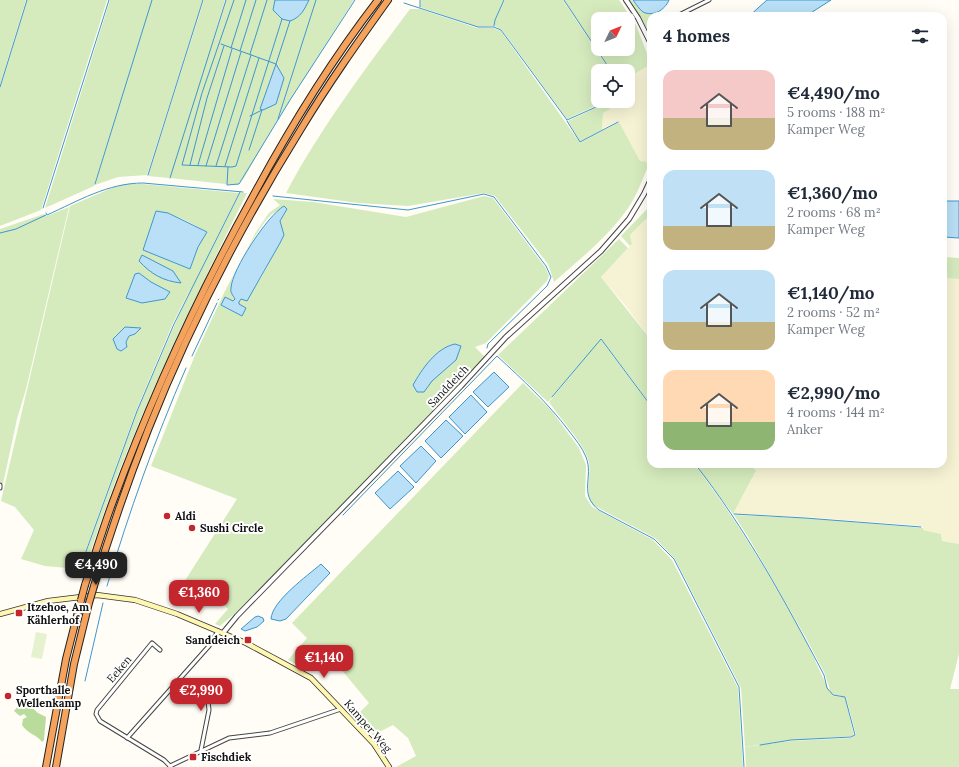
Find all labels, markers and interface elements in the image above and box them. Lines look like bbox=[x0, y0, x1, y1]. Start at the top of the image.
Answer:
north arrow bbox=[591, 12, 635, 56]
map controls bbox=[591, 12, 635, 108]
text: 4 homes bbox=[663, 25, 730, 47]
icon: filters bbox=[909, 25, 931, 47]
button: locate bbox=[591, 64, 635, 108]
text: €4,490/mo bbox=[787, 82, 880, 104]
icon: home bbox=[695, 86, 743, 134]
text: 5 rooms · 188 m² bbox=[787, 104, 885, 121]
text: Kamper Weg bbox=[787, 121, 865, 138]
text: €1,360/mo bbox=[787, 182, 878, 204]
icon: home bbox=[695, 186, 743, 234]
text: 2 rooms · 68 m² bbox=[787, 204, 881, 221]
text: Kamper Weg bbox=[787, 221, 865, 238]
text: €1,140/mo bbox=[787, 282, 874, 304]
icon: home bbox=[695, 286, 743, 334]
text: 2 rooms · 52 m² bbox=[787, 304, 880, 321]
text: Kamper Weg bbox=[787, 321, 865, 338]
street label: Sanddeich bbox=[424, 362, 472, 410]
text: €2,990/mo bbox=[787, 382, 880, 404]
icon: home bbox=[695, 386, 743, 434]
text: 4 rooms · 144 m² bbox=[787, 404, 885, 421]
text: Anker bbox=[787, 421, 823, 438]
place label: Aldi bbox=[175, 509, 196, 523]
marker: Aldi bbox=[162, 511, 172, 521]
place label: Sushi Circle bbox=[200, 521, 263, 535]
marker: Sushi Circle bbox=[187, 523, 197, 533]
pin: €4,490 bbox=[63, 552, 129, 586]
text: €4,490 bbox=[74, 556, 118, 573]
pin: €1,360 bbox=[166, 580, 232, 614]
text: €1,360 bbox=[178, 584, 220, 601]
place label: Itzehoe, Am Kählerhof bbox=[27, 600, 89, 627]
marker: Itzehoe, Am Kählerhof bbox=[14, 608, 24, 618]
place label: Sanddeich bbox=[185, 633, 240, 647]
marker: Sanddeich bbox=[243, 635, 253, 645]
pin: €1,140 bbox=[291, 645, 357, 679]
text: €1,140 bbox=[304, 649, 344, 666]
street label: Eeken bbox=[104, 652, 135, 685]
pin: €2,990 bbox=[168, 678, 234, 712]
text: €2,990 bbox=[179, 682, 223, 699]
place label: Sporthalle Wellenkamp bbox=[16, 683, 81, 710]
marker: Sporthalle Wellenkamp bbox=[3, 691, 13, 701]
street label: Kamper Weg bbox=[341, 697, 395, 756]
place label: Fischdiek bbox=[201, 750, 252, 764]
marker: Fischdiek bbox=[188, 752, 198, 762]

